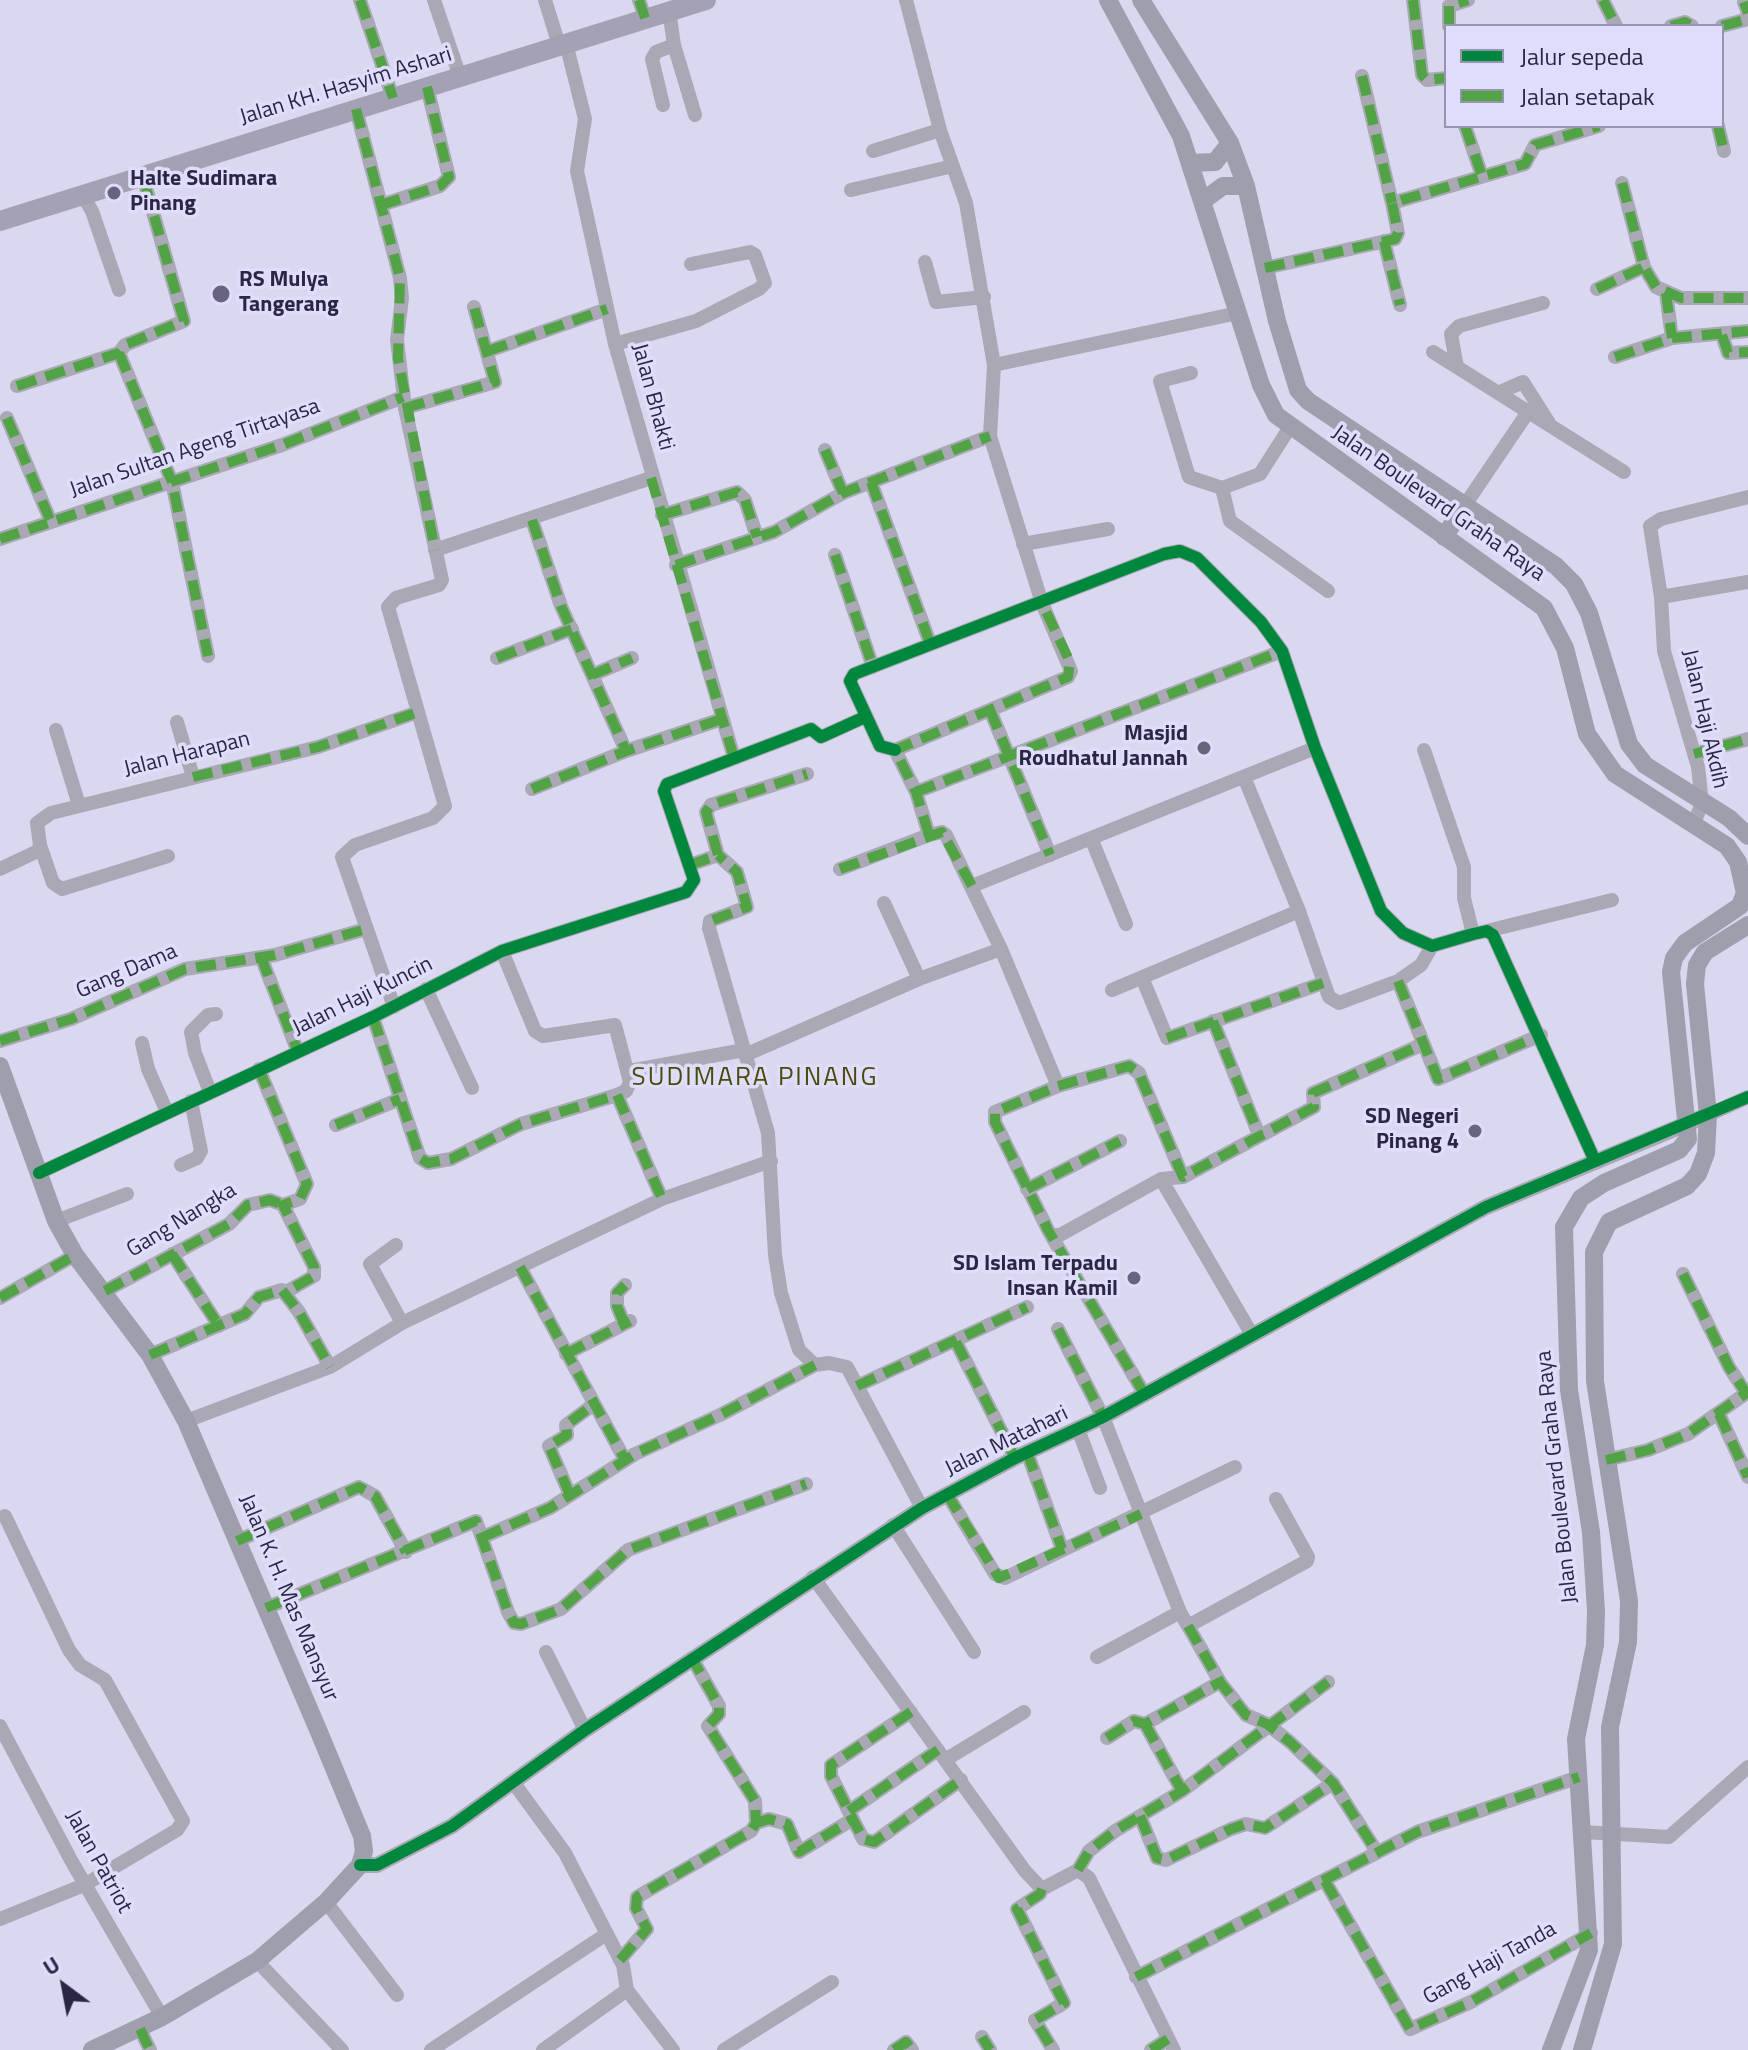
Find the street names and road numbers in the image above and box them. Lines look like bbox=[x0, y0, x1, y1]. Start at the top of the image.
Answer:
street label: Jalan KH. Hasyim Ashari bbox=[237, 42, 455, 132]
street label: Jalan Bhakti bbox=[625, 341, 679, 453]
street label: Jalan Sultan Ageng Tirtayasa bbox=[66, 394, 324, 504]
street label: Jalan Boulevard Graha Raya bbox=[1326, 420, 1550, 588]
street label: Jalan Haji Akdih bbox=[1675, 647, 1733, 791]
street label: Jalan Harapan bbox=[121, 727, 253, 783]
street label: Gang Dama bbox=[73, 939, 181, 1005]
street label: Jalan Haji Kuncin bbox=[289, 952, 437, 1042]
street label: Gang Nangka bbox=[122, 1178, 242, 1264]
street label: Jalan Boulevard Graha Raya bbox=[1532, 1349, 1584, 1605]
street label: Jalan Matahari bbox=[941, 1401, 1073, 1483]
street label: Jalan K. H. Mas Mansyur bbox=[232, 1490, 344, 1706]
street label: Jalan Patriot bbox=[59, 1806, 137, 1918]
street label: Gang Haji Tanda bbox=[1419, 1917, 1561, 2011]

